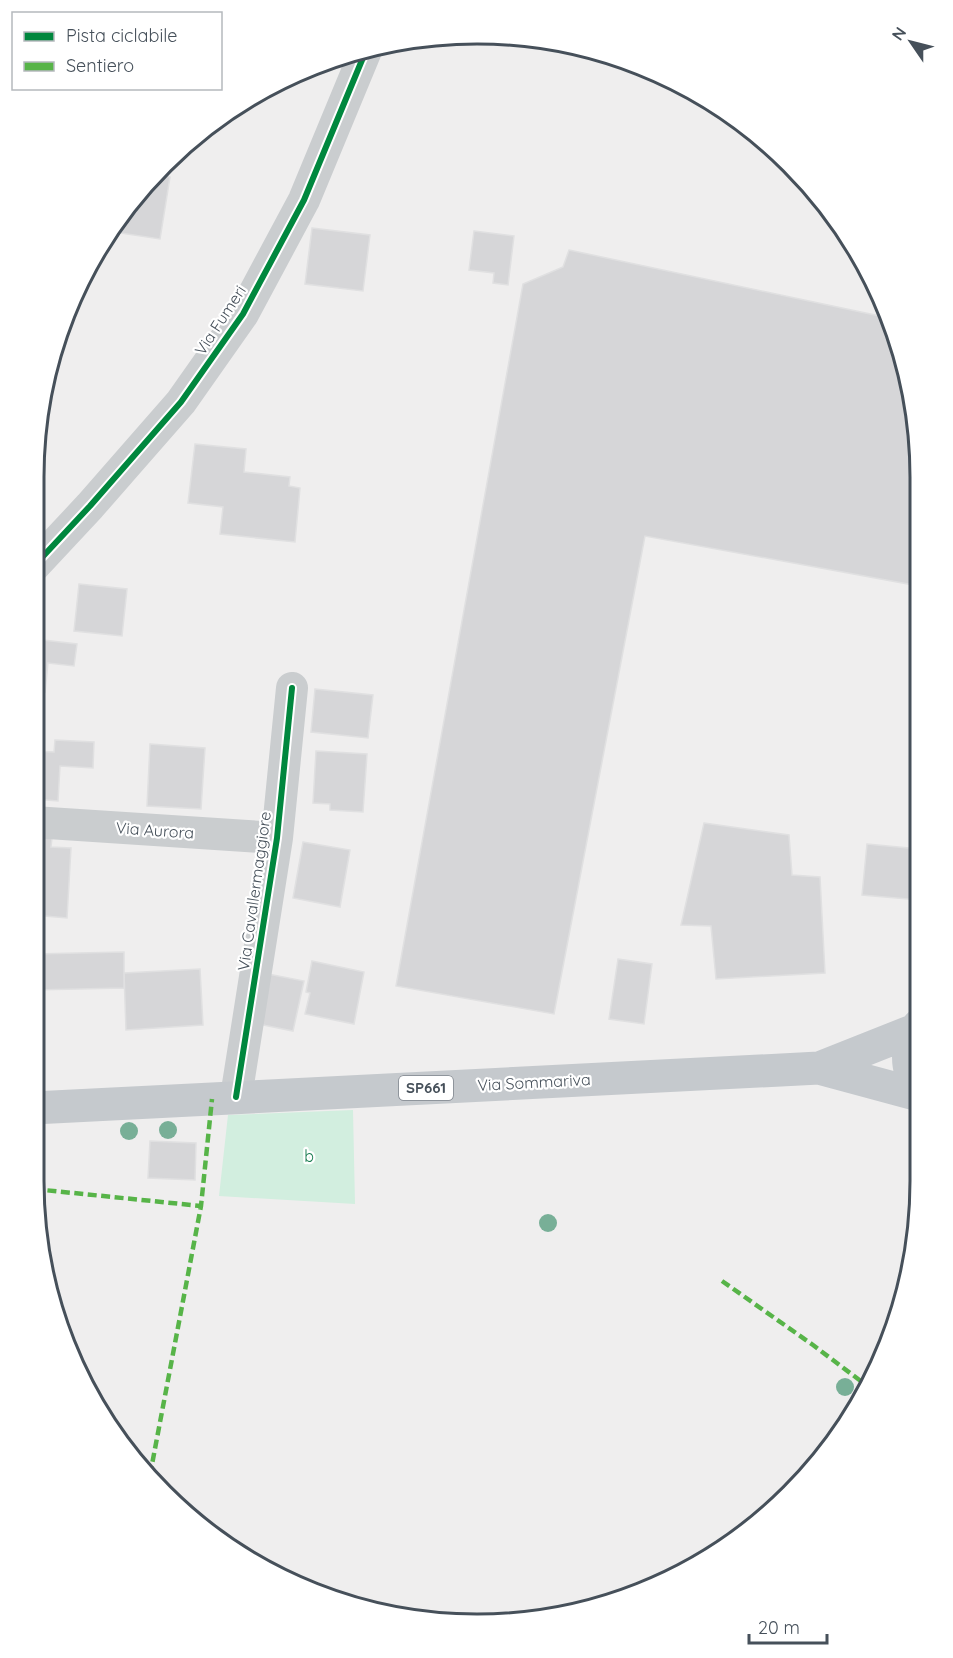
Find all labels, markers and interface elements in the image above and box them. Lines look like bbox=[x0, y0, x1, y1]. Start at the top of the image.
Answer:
legend bbox=[12, 12, 222, 90]
north arrow bbox=[881, 12, 941, 72]
text: N bbox=[887, 23, 910, 44]
text: Pista ciclabile bbox=[66, 24, 177, 47]
text: Sentiero bbox=[66, 54, 134, 77]
street label: Via Fumeri bbox=[190, 281, 250, 359]
street label: Via Cavallermaggiore bbox=[233, 810, 275, 972]
street label: Via Aurora bbox=[115, 817, 195, 843]
street label: Via Sommariva bbox=[477, 1069, 591, 1095]
road number: SP661 bbox=[399, 1076, 453, 1100]
park label: b bbox=[304, 1146, 314, 1166]
scale bar bbox=[749, 1607, 827, 1645]
text: 20 m bbox=[758, 1616, 800, 1639]

